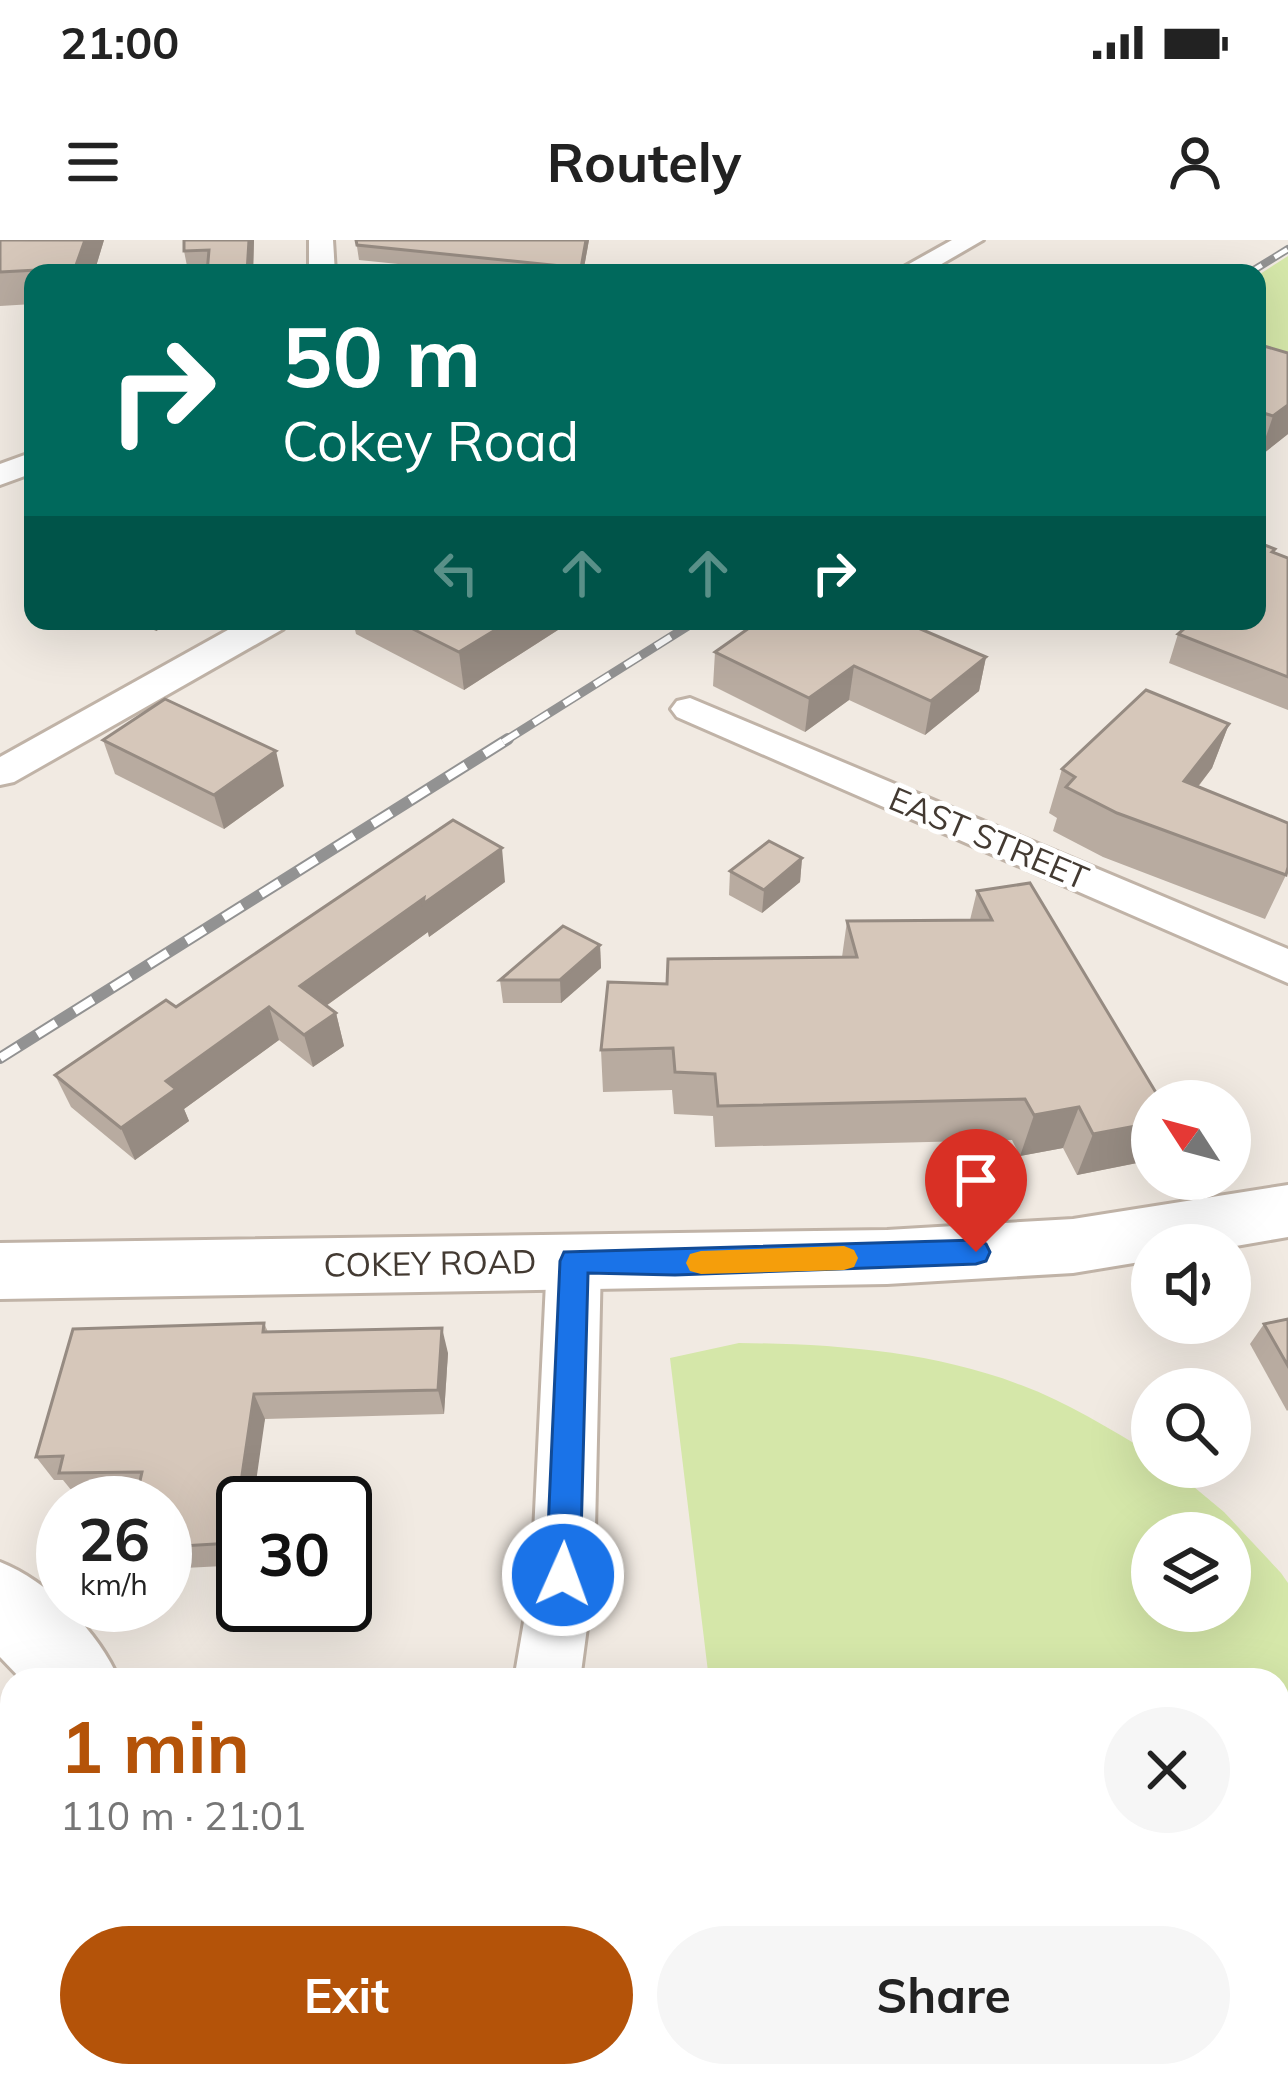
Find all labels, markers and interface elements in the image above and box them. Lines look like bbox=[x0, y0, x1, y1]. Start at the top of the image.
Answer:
text: 21:00 bbox=[60, 14, 179, 70]
text: Routely bbox=[547, 128, 741, 196]
icon: menu bbox=[60, 129, 126, 195]
icon: person bbox=[1162, 129, 1228, 195]
text: 50 m bbox=[282, 303, 481, 408]
icon: right bbox=[84, 312, 240, 468]
text: Cokey Road bbox=[282, 407, 579, 475]
icon: left bbox=[423, 540, 489, 606]
icon: ahead bbox=[549, 540, 615, 606]
icon: ahead bbox=[675, 540, 741, 606]
icon: right bbox=[801, 540, 867, 606]
street label: EAST STREET bbox=[883, 777, 1095, 898]
north arrow bbox=[1131, 1080, 1251, 1200]
map controls bbox=[1131, 1080, 1251, 1632]
pin bbox=[925, 1129, 1027, 1252]
icon: arrive bbox=[943, 1147, 1009, 1213]
button: sound bbox=[1131, 1224, 1251, 1344]
street label: COKEY ROAD bbox=[323, 1240, 537, 1285]
button: search bbox=[1131, 1368, 1251, 1488]
speed limit sign: 30 bbox=[216, 1476, 372, 1632]
text: 26 bbox=[78, 1501, 150, 1576]
position arrow bbox=[500, 1512, 626, 1638]
button: layers bbox=[1131, 1512, 1251, 1632]
text: km/h bbox=[80, 1565, 148, 1603]
text: 1 min bbox=[60, 1701, 250, 1791]
button: close bbox=[1104, 1707, 1230, 1833]
text: 110 m · 21:01 bbox=[60, 1791, 306, 1840]
button: Exit bbox=[60, 1926, 633, 2064]
button: Share bbox=[657, 1926, 1230, 2064]

